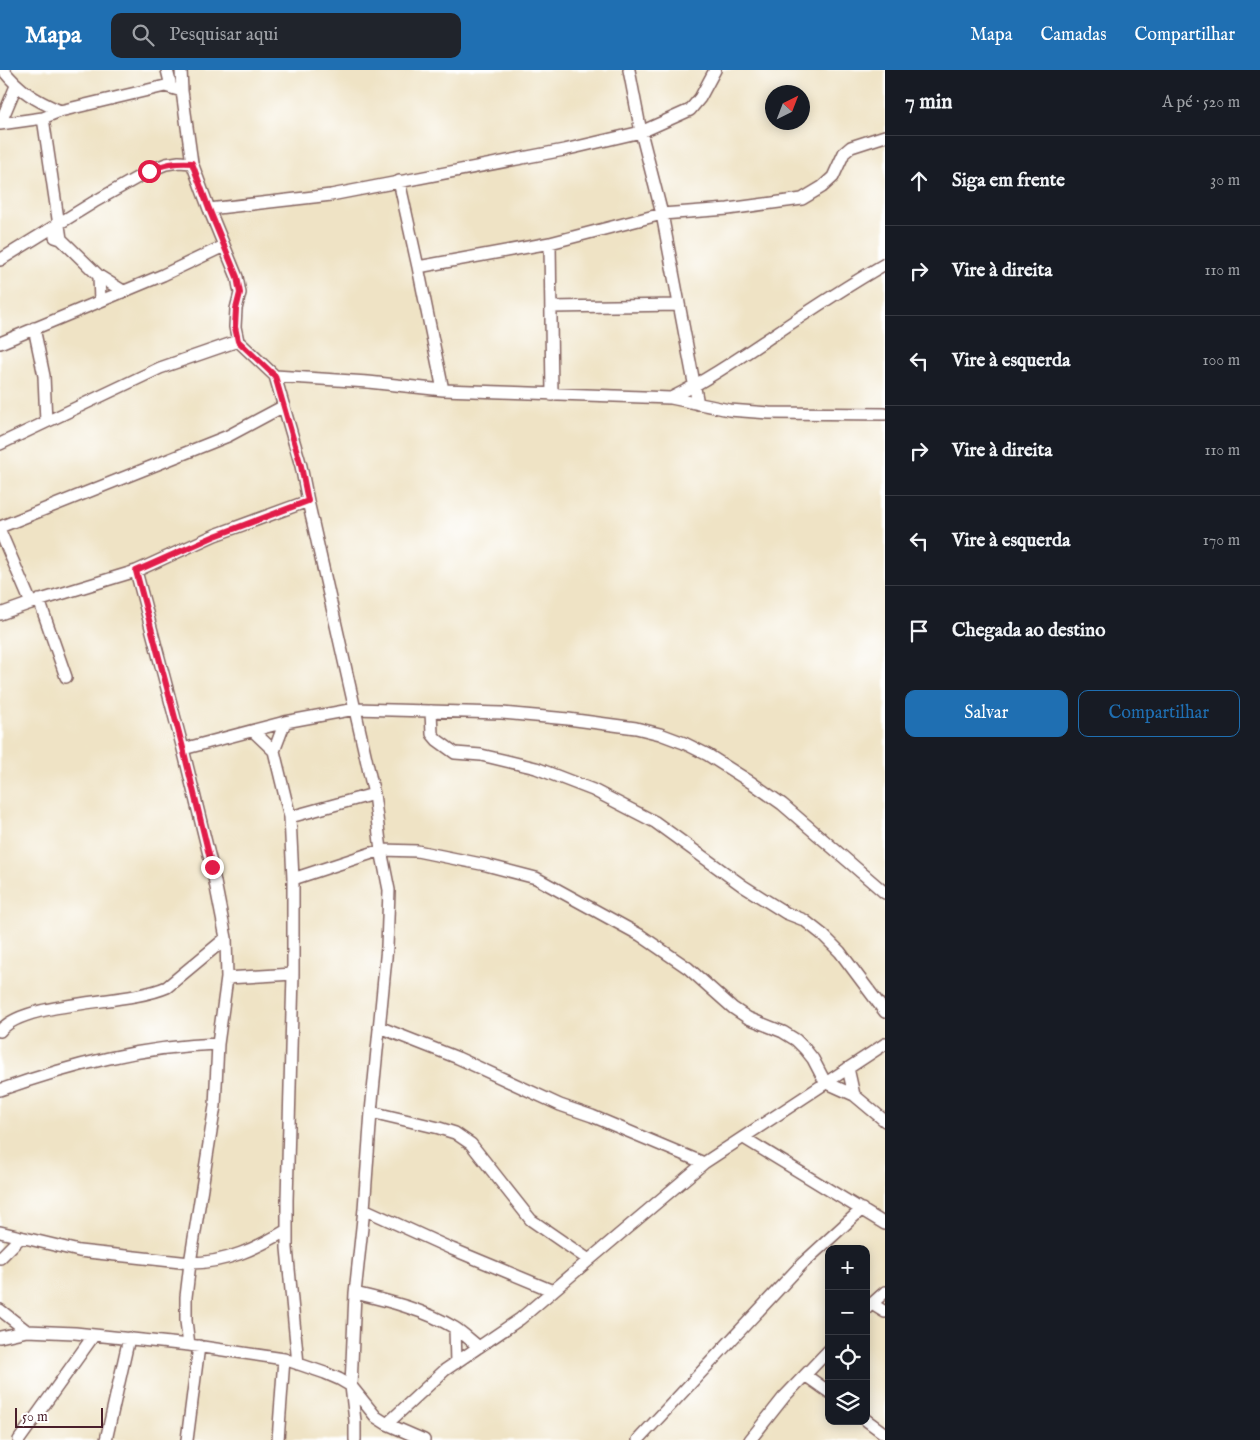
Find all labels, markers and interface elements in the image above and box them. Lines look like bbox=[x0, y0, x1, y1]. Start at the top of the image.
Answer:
search box bbox=[111, 13, 461, 58]
text: Mapa bbox=[25, 20, 81, 51]
icon: search bbox=[129, 21, 157, 49]
text: Pesquisar aqui bbox=[169, 23, 278, 47]
text: Mapa bbox=[970, 24, 1012, 47]
text: Camadas bbox=[1040, 24, 1106, 47]
text: Compartilhar bbox=[1134, 24, 1235, 47]
north arrow bbox=[765, 85, 810, 130]
text: 7 min bbox=[905, 89, 952, 116]
text: A pé · 520 m bbox=[1162, 93, 1240, 113]
route start bbox=[138, 160, 161, 183]
icon: ahead bbox=[905, 167, 933, 195]
text: Siga em frente bbox=[952, 169, 1065, 193]
text: 30 m bbox=[1210, 171, 1240, 191]
icon: right bbox=[905, 257, 933, 285]
text: Vire à direita bbox=[952, 259, 1052, 283]
text: 110 m bbox=[1204, 261, 1240, 281]
icon: left bbox=[905, 347, 933, 375]
text: Vire à esquerda bbox=[952, 349, 1070, 373]
text: 100 m bbox=[1203, 351, 1240, 371]
icon: right bbox=[905, 437, 933, 465]
text: Vire à direita bbox=[952, 439, 1052, 463]
text: 110 m bbox=[1204, 441, 1240, 461]
icon: left bbox=[905, 527, 933, 555]
text: Vire à esquerda bbox=[952, 529, 1070, 553]
text: 170 m bbox=[1203, 531, 1240, 551]
icon: arrive bbox=[905, 617, 933, 645]
text: Chegada ao destino bbox=[952, 619, 1105, 643]
button: Salvar bbox=[905, 690, 1068, 737]
button: Compartilhar bbox=[1078, 690, 1240, 737]
route end bbox=[201, 856, 224, 879]
map controls bbox=[825, 1245, 870, 1425]
button: + bbox=[825, 1245, 870, 1290]
button: − bbox=[825, 1290, 870, 1335]
button: locate bbox=[825, 1335, 870, 1380]
button: layers bbox=[825, 1380, 870, 1425]
scale bar bbox=[15, 1405, 102, 1428]
text: 50 m bbox=[22, 1408, 48, 1426]

